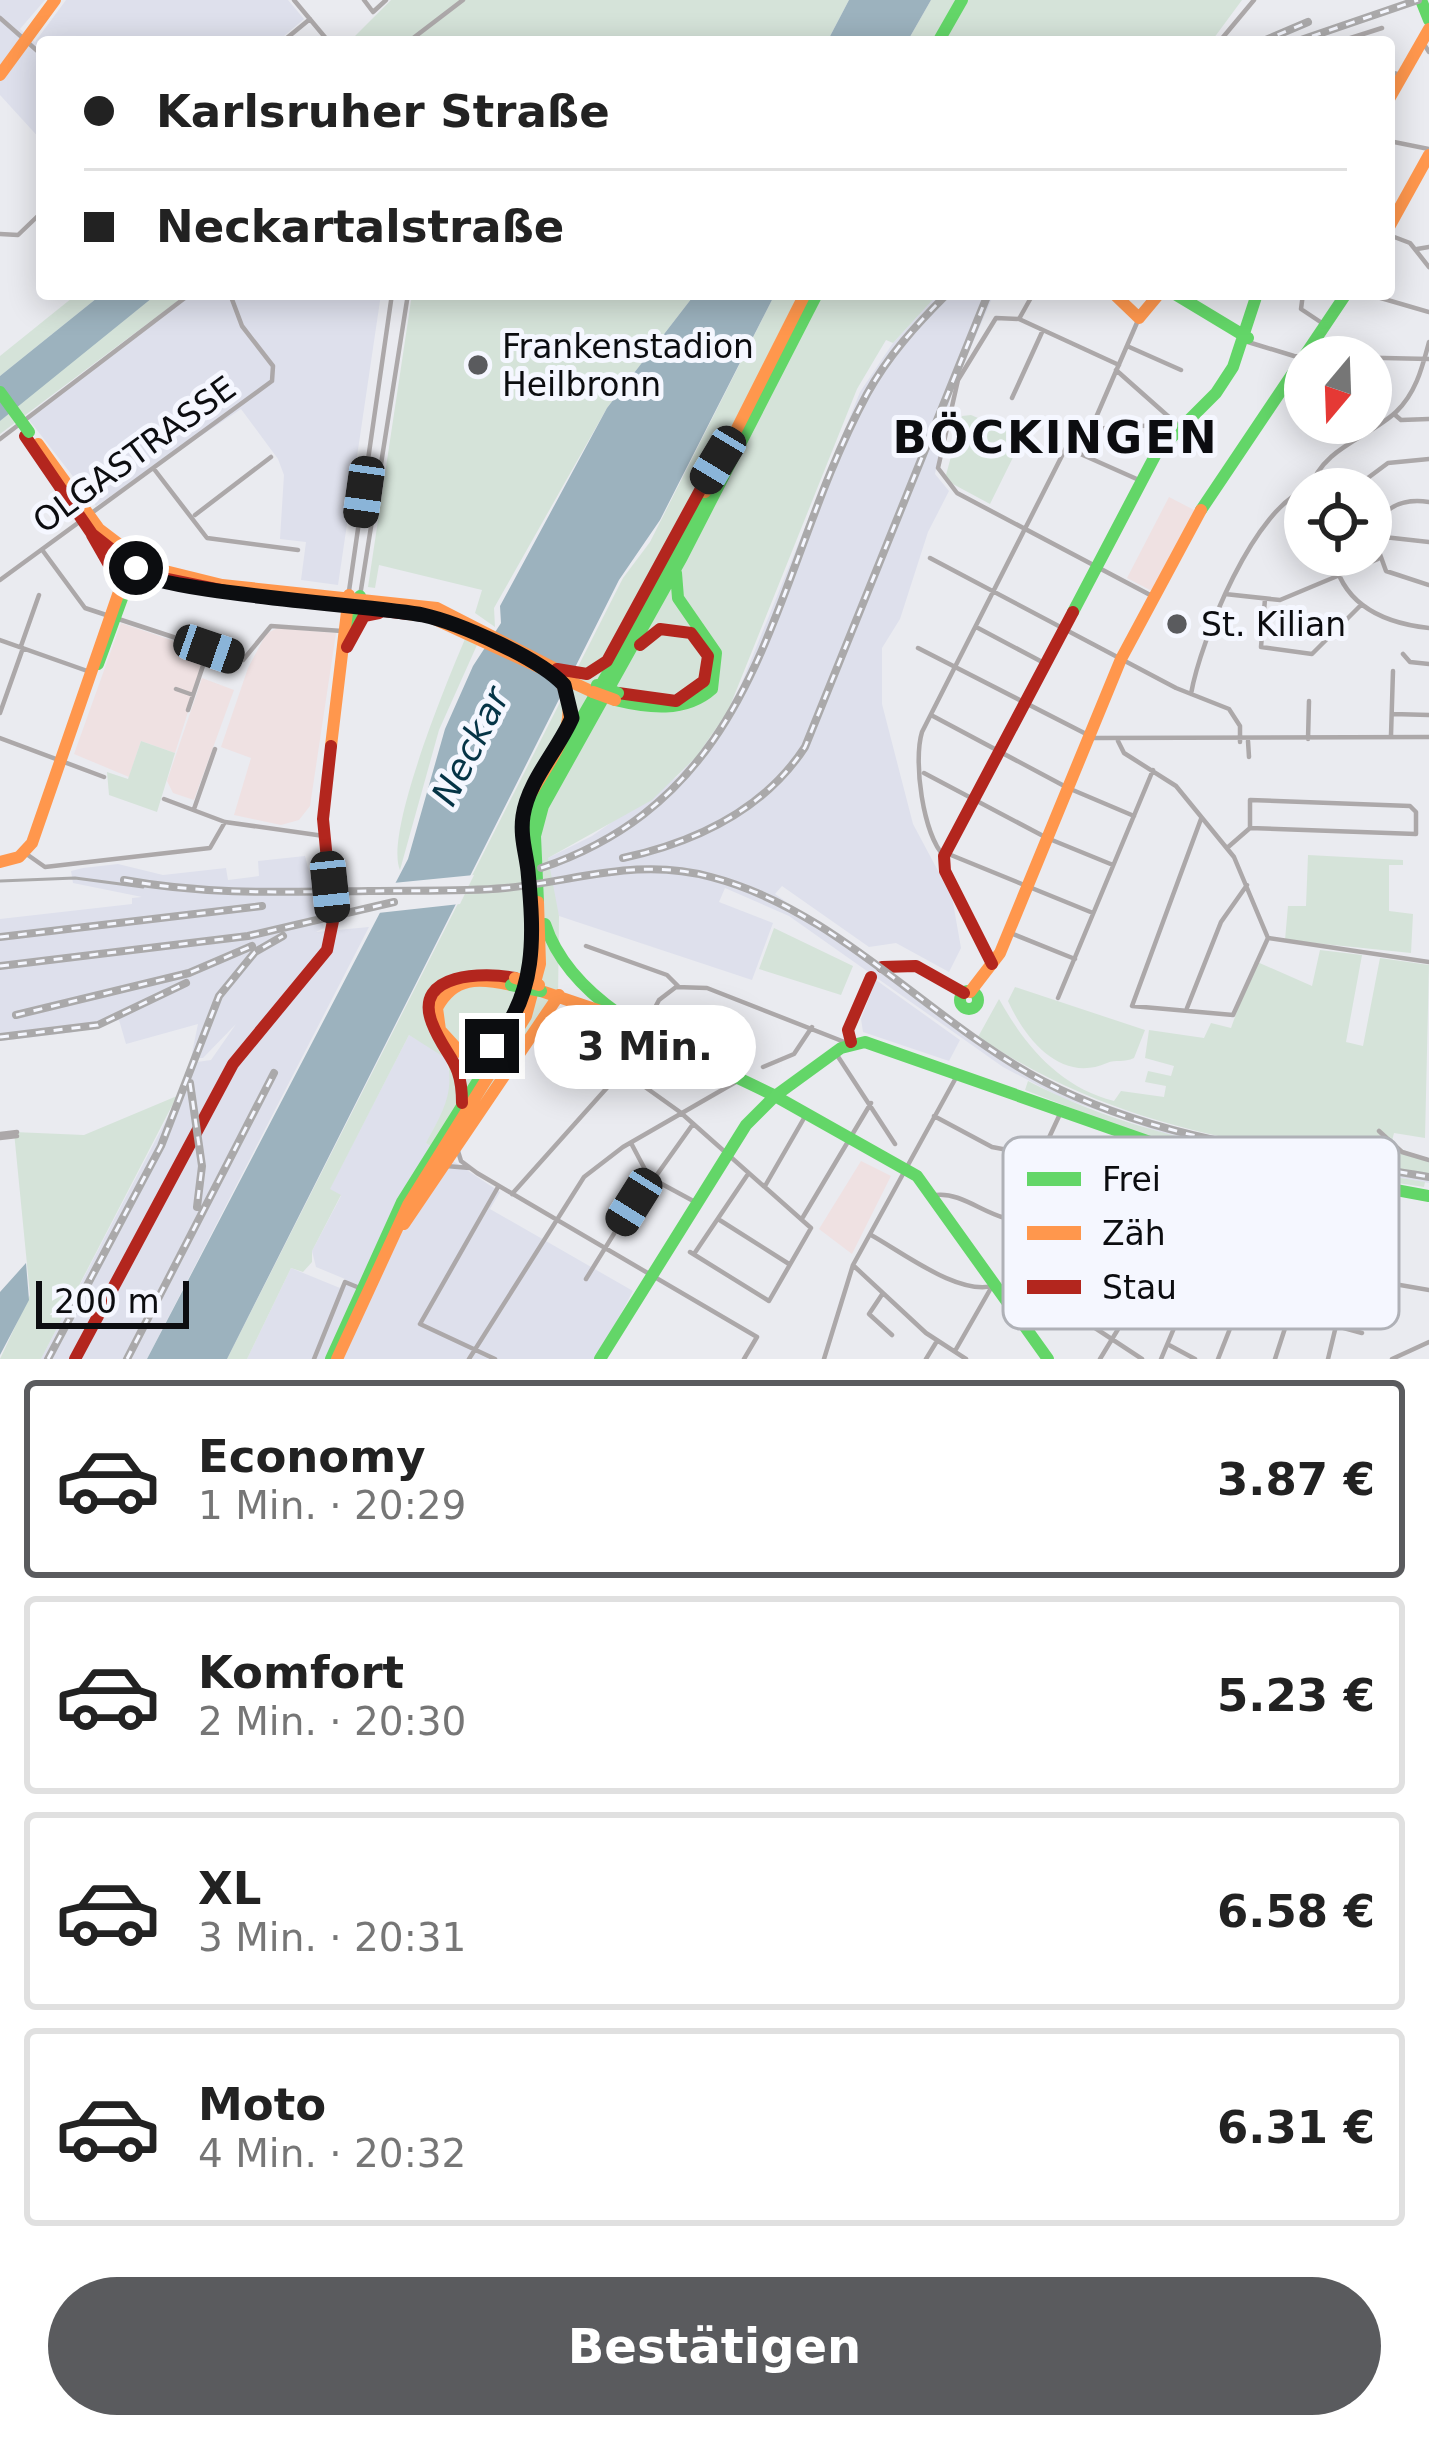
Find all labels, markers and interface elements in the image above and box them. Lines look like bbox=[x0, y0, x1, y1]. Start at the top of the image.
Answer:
text: Karlsruher Straße bbox=[156, 85, 610, 138]
text: Neckartalstraße bbox=[156, 200, 564, 253]
place label: Frankenstadion Heilbronn bbox=[502, 327, 754, 404]
north arrow bbox=[1284, 336, 1392, 444]
map controls bbox=[1284, 336, 1392, 576]
marker: Frankenstadion Heilbronn bbox=[465, 352, 491, 378]
street label: OLGASTRASSE bbox=[26, 368, 243, 541]
district label: BÖCKINGEN bbox=[892, 411, 1220, 464]
car bbox=[684, 420, 752, 500]
car bbox=[341, 454, 387, 530]
button: locate bbox=[1284, 468, 1392, 576]
route start bbox=[109, 541, 163, 595]
place label: St. Kilian bbox=[1201, 605, 1346, 644]
marker: St. Kilian bbox=[1164, 611, 1190, 637]
car bbox=[169, 620, 249, 678]
water label: Neckar bbox=[423, 679, 518, 812]
car bbox=[308, 849, 352, 925]
callout: 3 Min. bbox=[534, 1004, 756, 1088]
route end bbox=[465, 1019, 519, 1073]
text: 3 Min. bbox=[577, 1024, 713, 1069]
legend bbox=[1003, 1137, 1399, 1329]
text: Frei bbox=[1102, 1160, 1161, 1199]
car bbox=[600, 1162, 668, 1242]
text: Zäh bbox=[1102, 1214, 1166, 1253]
text: Stau bbox=[1102, 1268, 1177, 1307]
scale bar bbox=[36, 1275, 189, 1328]
text: 200 m bbox=[54, 1282, 160, 1321]
icon: car bbox=[54, 1425, 162, 1533]
text: Economy bbox=[198, 1430, 426, 1483]
text: 3.87 € bbox=[1217, 1453, 1375, 1506]
text: 1 Min. · 20:29 bbox=[198, 1483, 466, 1528]
icon: car bbox=[54, 1641, 162, 1749]
text: Komfort bbox=[198, 1646, 404, 1699]
text: 5.23 € bbox=[1217, 1669, 1375, 1722]
text: 2 Min. · 20:30 bbox=[198, 1699, 466, 1744]
icon: car bbox=[54, 1857, 162, 1965]
text: XL bbox=[198, 1862, 261, 1915]
text: 6.58 € bbox=[1217, 1885, 1375, 1938]
text: 3 Min. · 20:31 bbox=[198, 1915, 466, 1960]
icon: car bbox=[54, 2073, 162, 2181]
text: Moto bbox=[198, 2078, 326, 2131]
text: 6.31 € bbox=[1217, 2101, 1375, 2154]
text: 4 Min. · 20:32 bbox=[198, 2131, 466, 2176]
button: Bestätigen bbox=[48, 2277, 1381, 2415]

